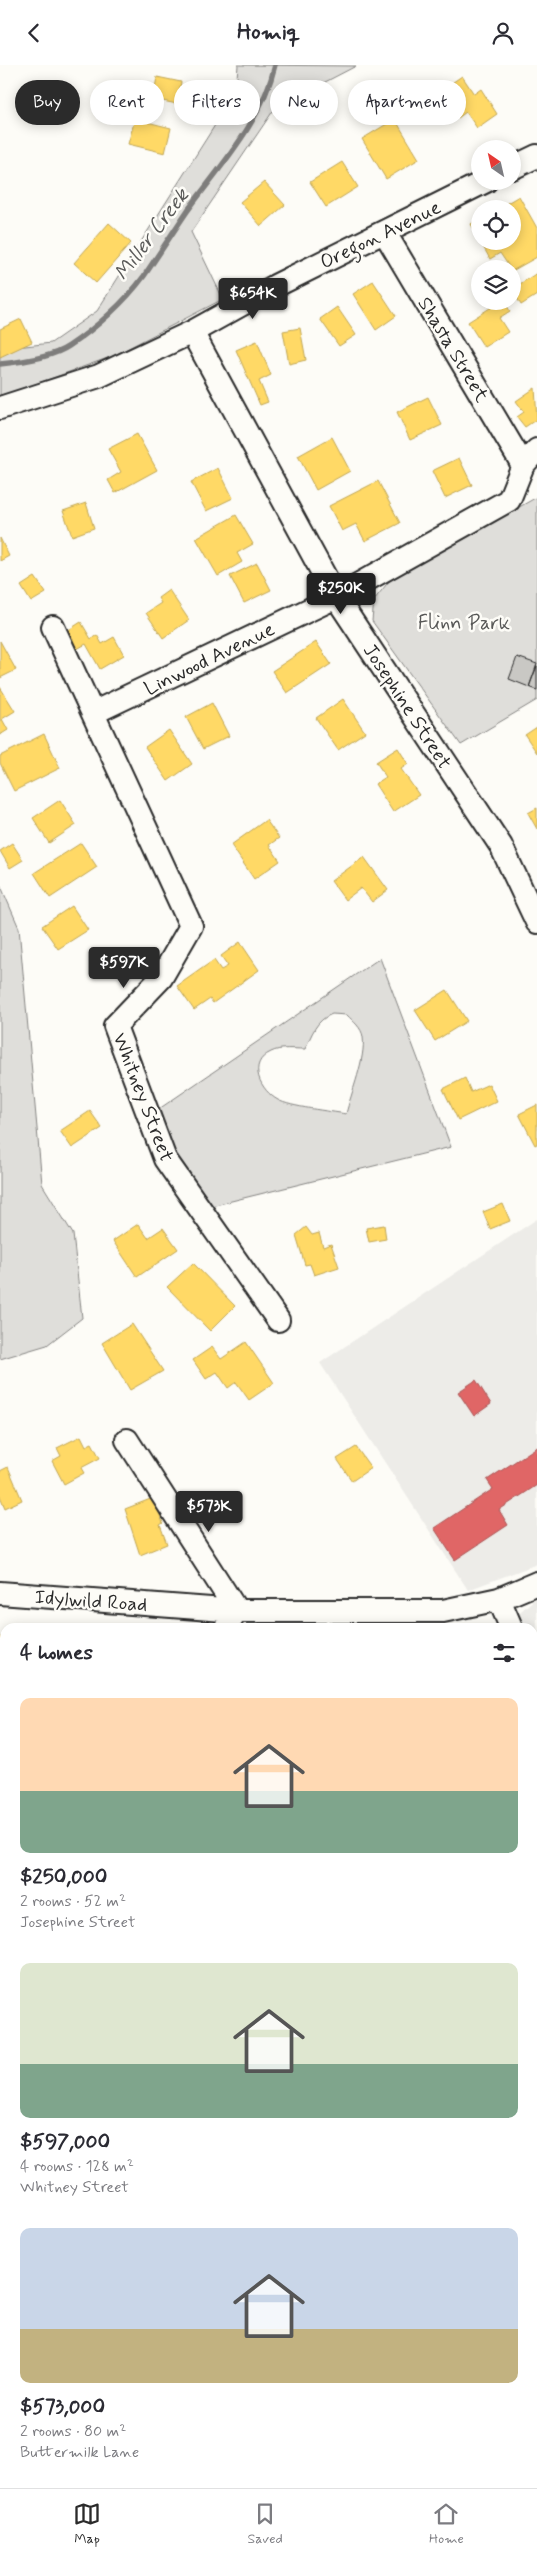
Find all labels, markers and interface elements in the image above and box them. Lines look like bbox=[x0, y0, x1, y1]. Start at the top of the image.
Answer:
icon: back bbox=[20, 19, 48, 47]
text: Homiq bbox=[237, 19, 300, 47]
icon: person bbox=[489, 19, 517, 47]
chip: Buy bbox=[15, 80, 80, 125]
chip: Rent bbox=[90, 80, 164, 125]
chip: Filters bbox=[174, 80, 260, 125]
chip: New bbox=[270, 80, 338, 125]
chip: Apartment bbox=[348, 80, 466, 125]
north arrow bbox=[471, 140, 521, 190]
map controls bbox=[471, 140, 521, 310]
water label: Miller Creek bbox=[108, 182, 196, 286]
street label: Oregon Avenue bbox=[316, 194, 447, 278]
button: locate bbox=[471, 200, 521, 250]
button: layers bbox=[471, 260, 521, 310]
pin: $654K bbox=[218, 277, 288, 320]
text: $654K bbox=[230, 283, 276, 304]
street label: Shasta Street bbox=[411, 292, 495, 408]
pin: $250K bbox=[306, 573, 376, 615]
text: $250K bbox=[318, 578, 364, 599]
park label: Flinn Park bbox=[418, 610, 510, 637]
street label: Linwood Avenue bbox=[140, 616, 280, 703]
street label: Josephine Street bbox=[356, 639, 457, 775]
pin: $597K bbox=[89, 947, 159, 989]
text: $597K bbox=[100, 952, 148, 973]
street label: Whitney Street bbox=[106, 1029, 180, 1166]
pin: $573K bbox=[174, 1491, 244, 1533]
text: $573K bbox=[187, 1496, 231, 1517]
street label: Idylwild Road bbox=[34, 1584, 148, 1619]
text: 4 homes bbox=[20, 1639, 93, 1667]
icon: filters bbox=[490, 1639, 518, 1667]
icon: home bbox=[224, 1731, 314, 1821]
text: $250,000 bbox=[20, 1863, 107, 1891]
text: 2 rooms · 52 m² bbox=[20, 1891, 126, 1912]
text: Josephine Street bbox=[20, 1912, 135, 1933]
icon: home bbox=[224, 1996, 314, 2086]
text: $597,000 bbox=[20, 2128, 110, 2156]
text: 4 rooms · 128 m² bbox=[20, 2156, 134, 2177]
text: Whitney Street bbox=[20, 2177, 129, 2198]
icon: home bbox=[224, 2261, 314, 2351]
text: $573,000 bbox=[20, 2393, 105, 2421]
text: 2 rooms · 80 m² bbox=[20, 2421, 126, 2442]
text: Buttermilk Lane bbox=[20, 2442, 139, 2463]
tab: Map bbox=[73, 2500, 101, 2548]
tab: Saved bbox=[247, 2500, 283, 2548]
tab: Home bbox=[429, 2500, 464, 2548]

